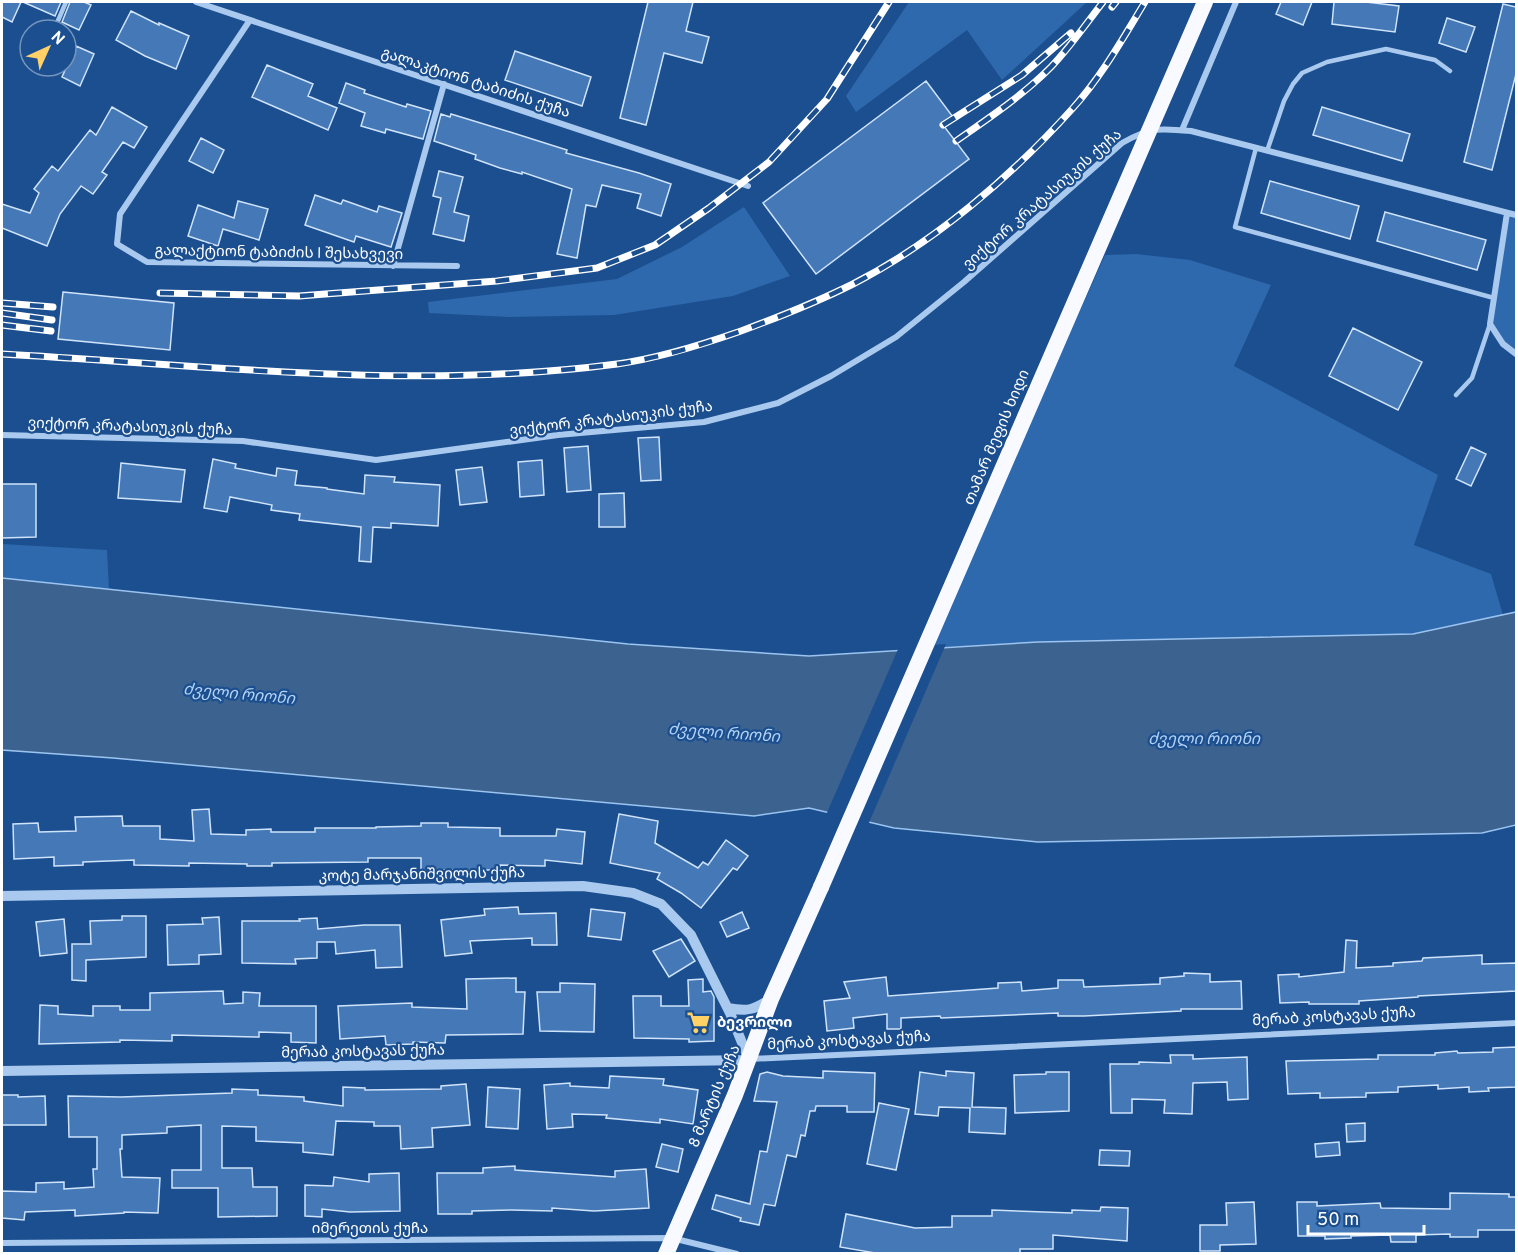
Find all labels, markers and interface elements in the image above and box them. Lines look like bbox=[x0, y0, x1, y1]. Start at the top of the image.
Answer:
north arrow bbox=[18, 18, 78, 78]
text: N bbox=[46, 28, 68, 50]
street label: გალაკტიონ ტაბიძის ქუჩა bbox=[379, 44, 572, 123]
street label: ვიქტორ კრატასიუკის ქუჩა bbox=[959, 126, 1127, 274]
street label: გალაქტიონ ტაბიძის I შესახვევი bbox=[154, 242, 403, 265]
street label: თამარ მეფის ხიდი bbox=[960, 367, 1035, 508]
street label: ვიქტორ კრატასიუკის ქუჩა bbox=[508, 398, 714, 441]
street label: ვიქტორ კრატასიუკის ქუჩა bbox=[27, 414, 233, 441]
water label: ძველი რიონი bbox=[182, 680, 296, 710]
water label: ძველი რიონი bbox=[667, 720, 781, 748]
water label: ძველი რიონი bbox=[1148, 730, 1261, 750]
street label: კოტე მარჯანიშვილის ქუჩა bbox=[319, 864, 525, 887]
street label: მერაბ კოსტავას ქუჩა bbox=[1252, 1004, 1416, 1031]
supermarket icon: ბევრილი bbox=[686, 1009, 712, 1035]
place label: ბევრილი bbox=[717, 1014, 792, 1033]
street label: მერაბ კოსტავას ქუჩა bbox=[767, 1028, 931, 1055]
street label: მერაბ კოსტავას ქუჩა bbox=[281, 1042, 445, 1063]
street label: 8 მარტის ქუჩა bbox=[685, 1042, 746, 1151]
scale bar bbox=[1308, 1198, 1424, 1236]
text: 50 m bbox=[1317, 1209, 1359, 1232]
street label: იმერეთის ქუჩა bbox=[312, 1220, 428, 1239]

